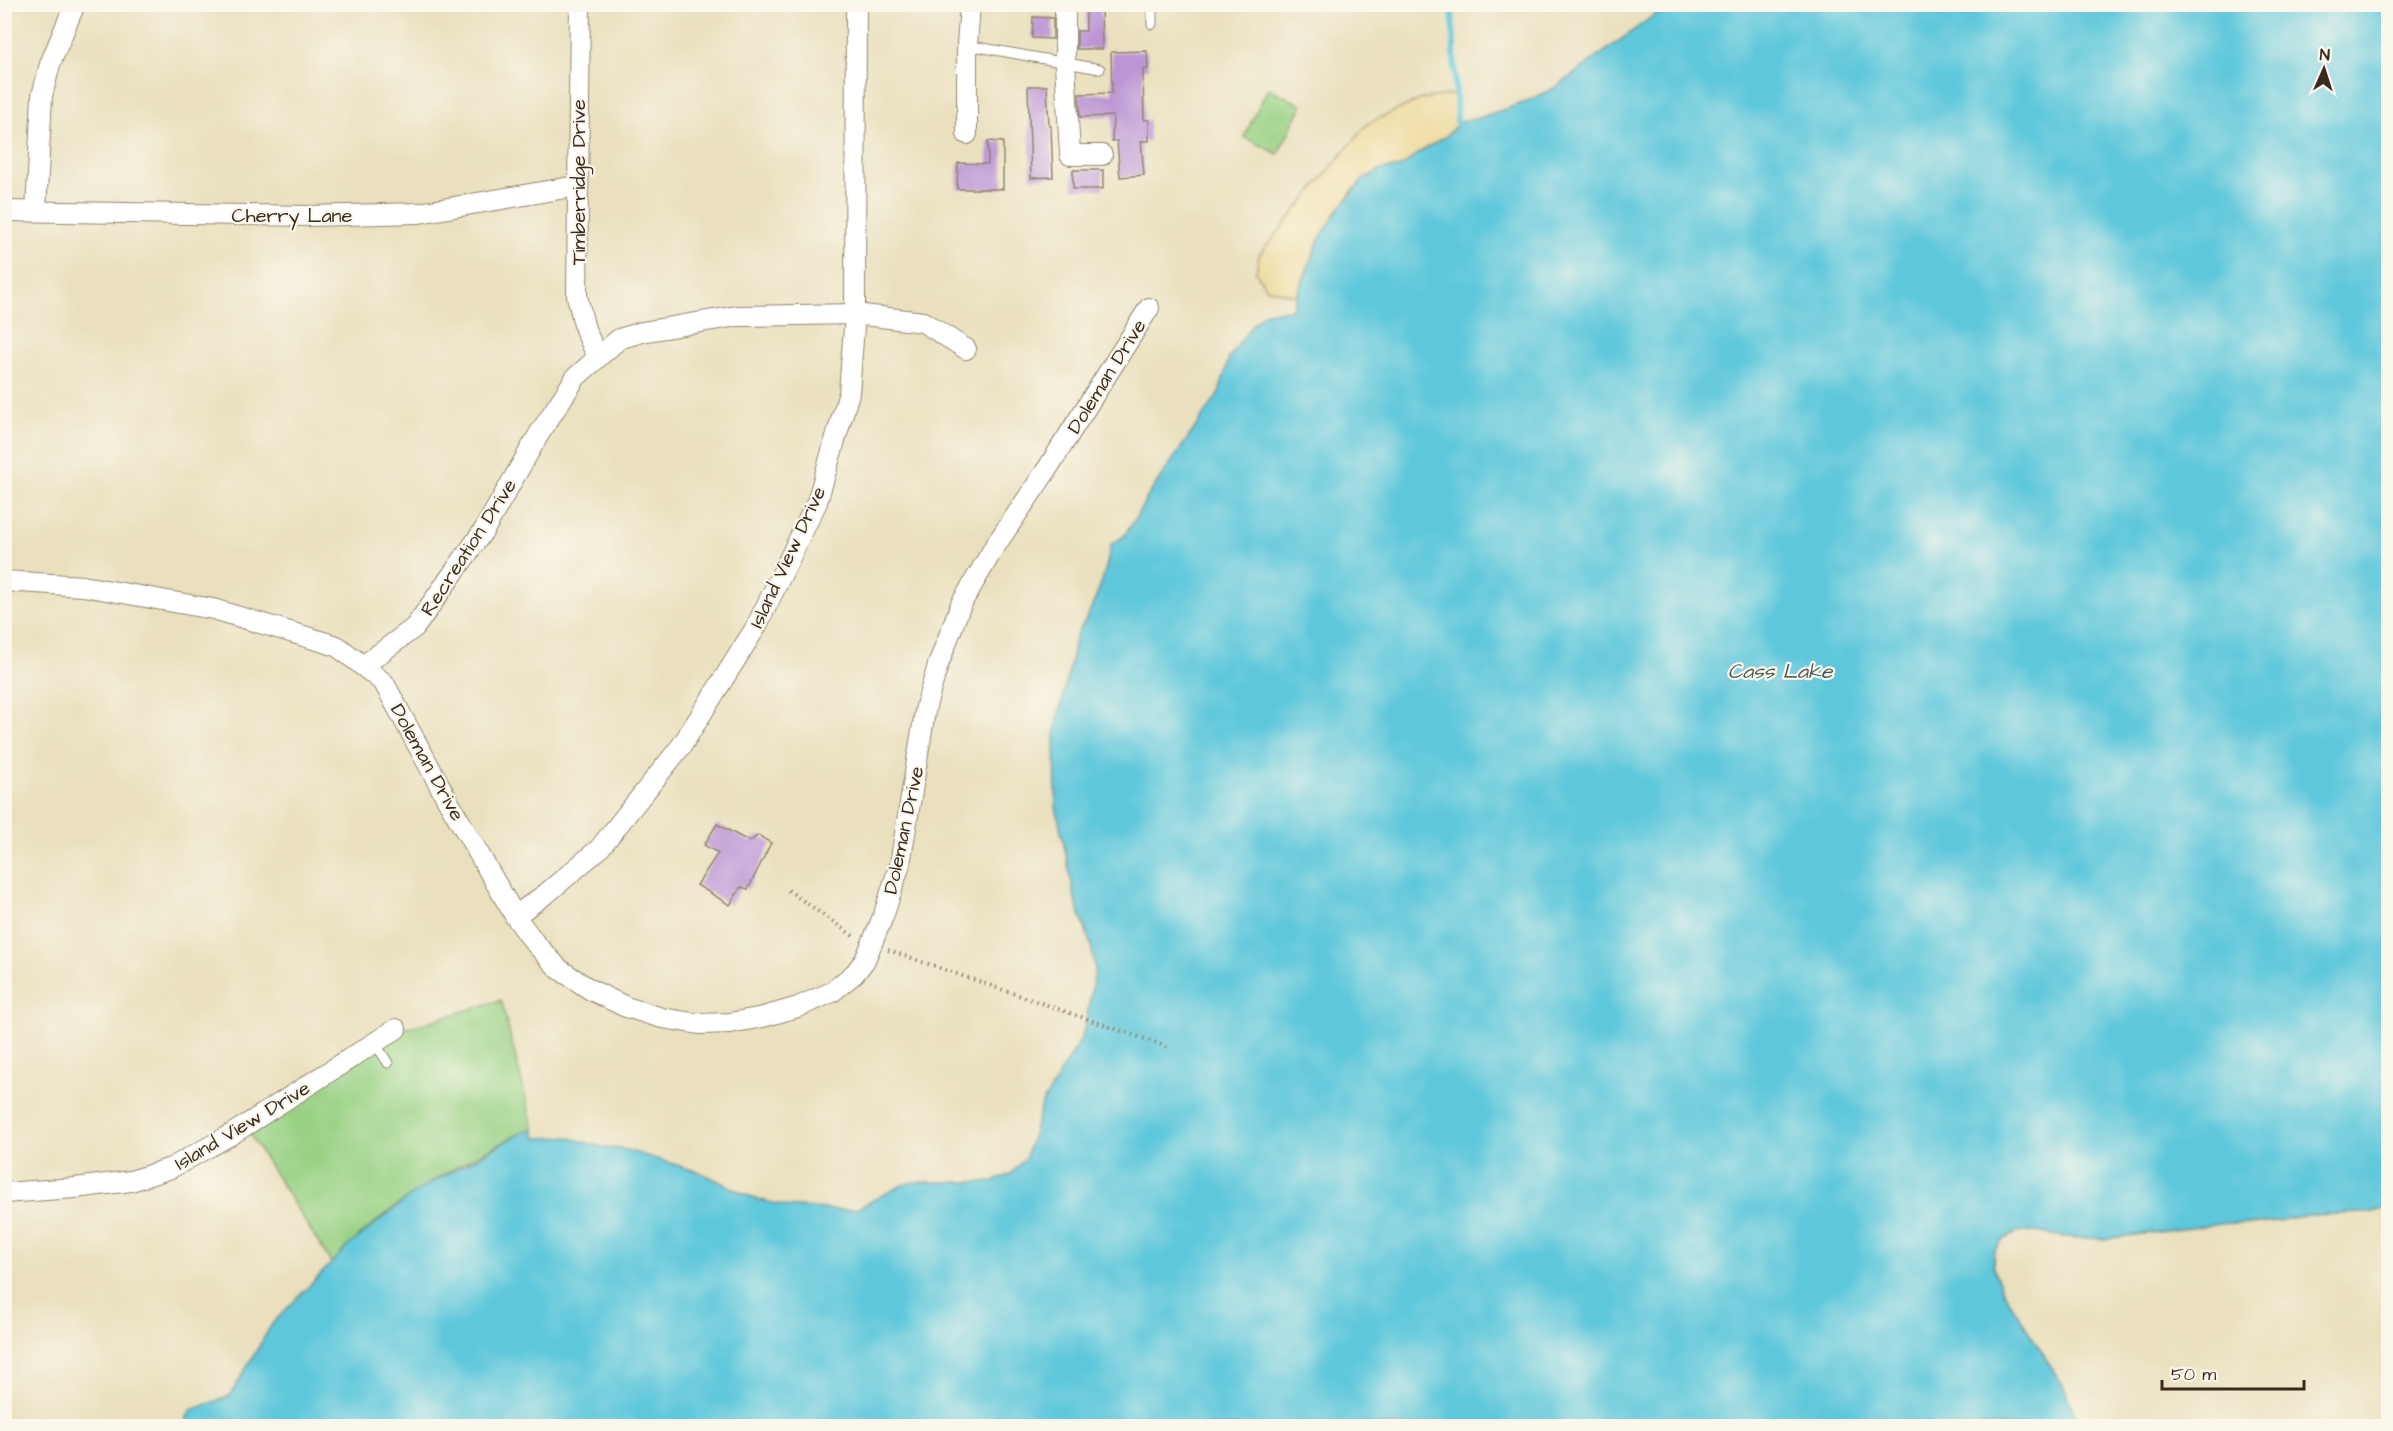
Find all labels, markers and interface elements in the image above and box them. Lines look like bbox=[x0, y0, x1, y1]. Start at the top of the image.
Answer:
north arrow bbox=[2294, 39, 2354, 99]
text: N bbox=[2319, 44, 2330, 66]
street label: Timberridge Drive bbox=[565, 99, 594, 265]
street label: Cherry Lane bbox=[232, 202, 353, 231]
street label: Doleman Drive bbox=[1060, 314, 1153, 439]
street label: Recreation Drive bbox=[414, 473, 524, 622]
street label: Island View Drive bbox=[743, 482, 833, 633]
water label: Cass Lake bbox=[1728, 657, 1834, 686]
street label: Doleman Drive bbox=[383, 699, 471, 826]
street label: Doleman Drive bbox=[877, 763, 931, 897]
street label: Island View Drive bbox=[170, 1074, 316, 1177]
scale bar bbox=[2162, 1353, 2304, 1391]
text: 50 m bbox=[2171, 1362, 2216, 1387]

